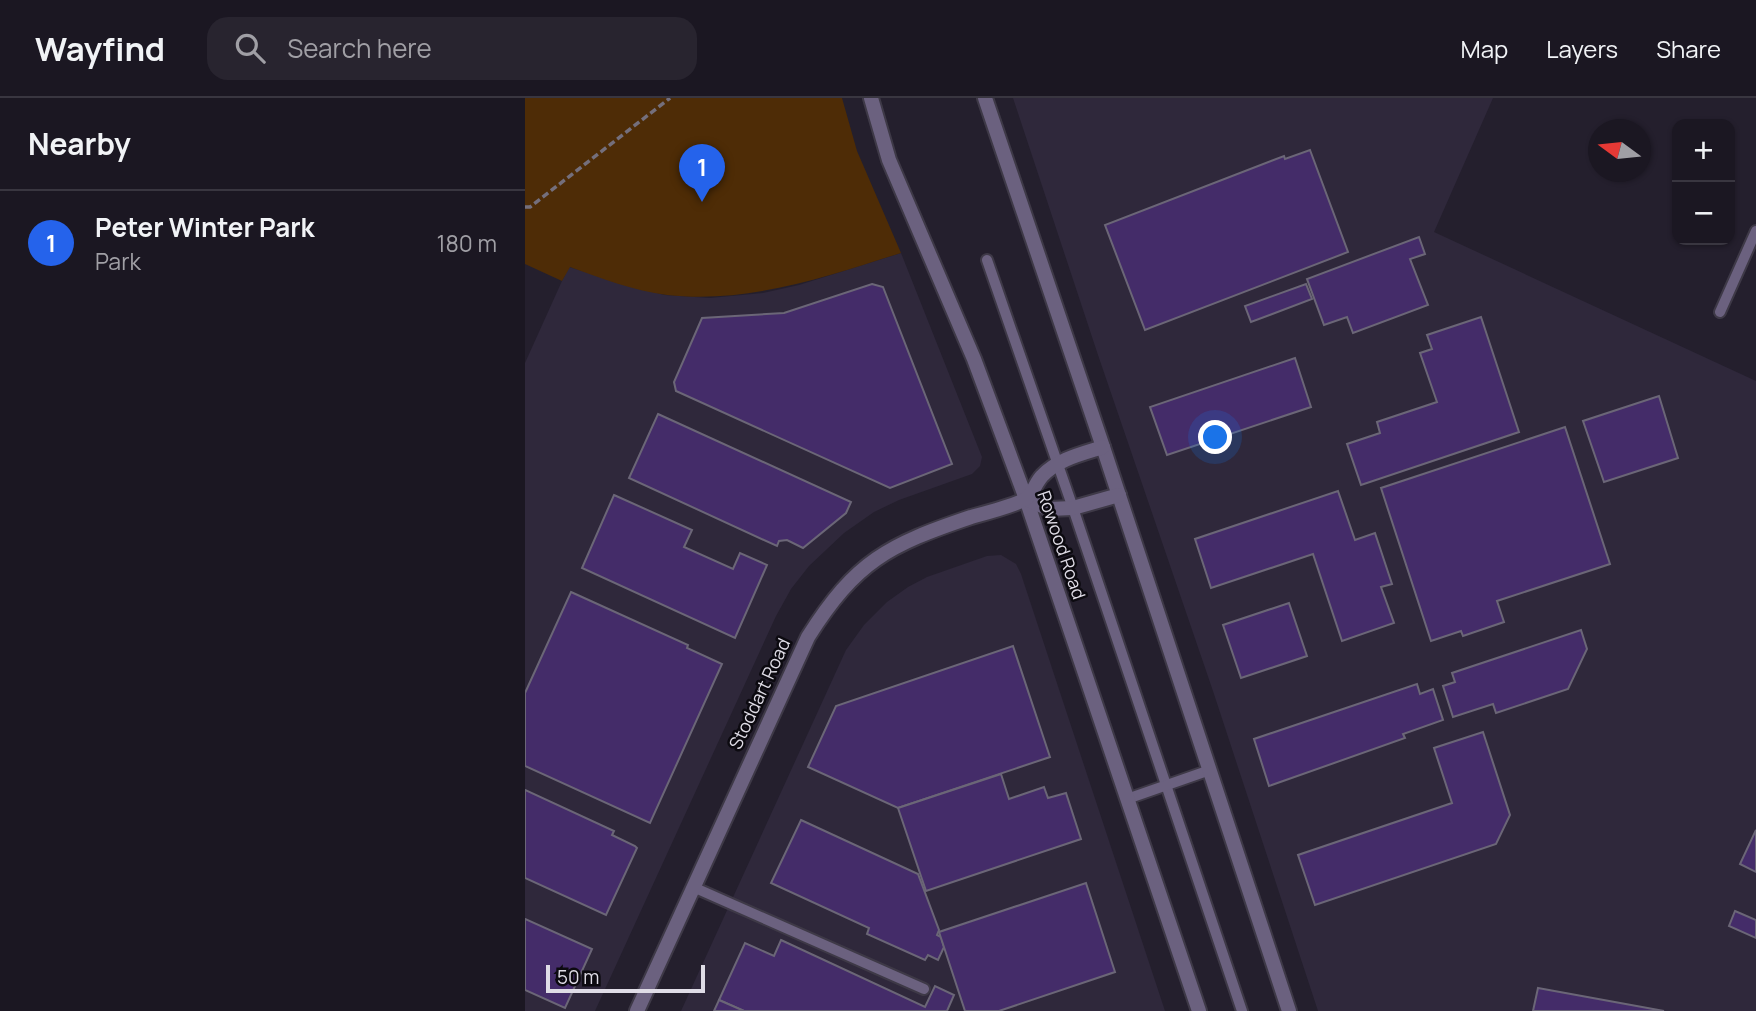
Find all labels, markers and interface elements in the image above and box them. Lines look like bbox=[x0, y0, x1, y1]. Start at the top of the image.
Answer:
search box bbox=[207, 17, 697, 80]
text: Wayfind bbox=[35, 26, 165, 71]
icon: search bbox=[231, 29, 269, 67]
text: Search here bbox=[287, 30, 432, 66]
text: Map bbox=[1461, 32, 1508, 65]
text: Layers bbox=[1546, 32, 1618, 65]
text: Share bbox=[1656, 32, 1721, 65]
north arrow bbox=[1588, 119, 1651, 182]
map controls bbox=[1672, 119, 1735, 245]
button: + bbox=[1672, 119, 1735, 182]
text: Nearby bbox=[28, 123, 131, 164]
pin: 1 bbox=[679, 144, 725, 202]
button: − bbox=[1672, 182, 1735, 245]
text: Peter Winter Park bbox=[95, 209, 315, 245]
text: 1 bbox=[46, 227, 56, 259]
text: 180 m bbox=[437, 227, 497, 259]
text: Park bbox=[95, 245, 141, 277]
your location bbox=[1198, 420, 1232, 454]
street label: Rowood Road bbox=[1032, 487, 1092, 602]
street label: Stoddart Road bbox=[723, 634, 795, 753]
scale bar bbox=[546, 962, 705, 994]
text: 50 m bbox=[557, 964, 599, 990]

